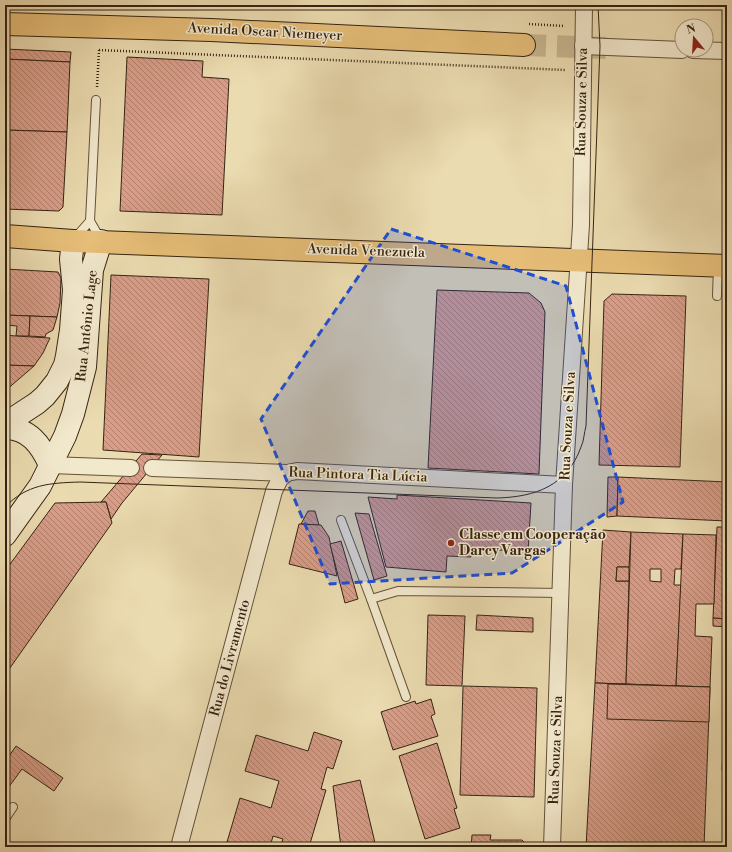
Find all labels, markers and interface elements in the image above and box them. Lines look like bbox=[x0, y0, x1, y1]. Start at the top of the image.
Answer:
north arrow bbox=[674, 18, 714, 58]
street label: Avenida Oscar Niemeyer bbox=[186, 19, 343, 45]
text: N bbox=[685, 21, 698, 37]
street label: Rua Souza e Silva bbox=[572, 46, 592, 157]
street label: Avenida Venezuela bbox=[306, 240, 426, 262]
street label: Rua Antônio Lage bbox=[72, 269, 102, 383]
street label: Rua Souza e Silva bbox=[556, 370, 580, 481]
street label: Rua Pintora Tia Lúcia bbox=[288, 464, 429, 486]
place label: Classe em Cooperação Darcy Vargas bbox=[459, 526, 606, 560]
marker: Classe em Cooperação Darcy Vargas bbox=[446, 538, 456, 548]
street label: Rua do Livramento bbox=[206, 597, 254, 719]
street label: Rua Souza e Silva bbox=[545, 694, 567, 805]

